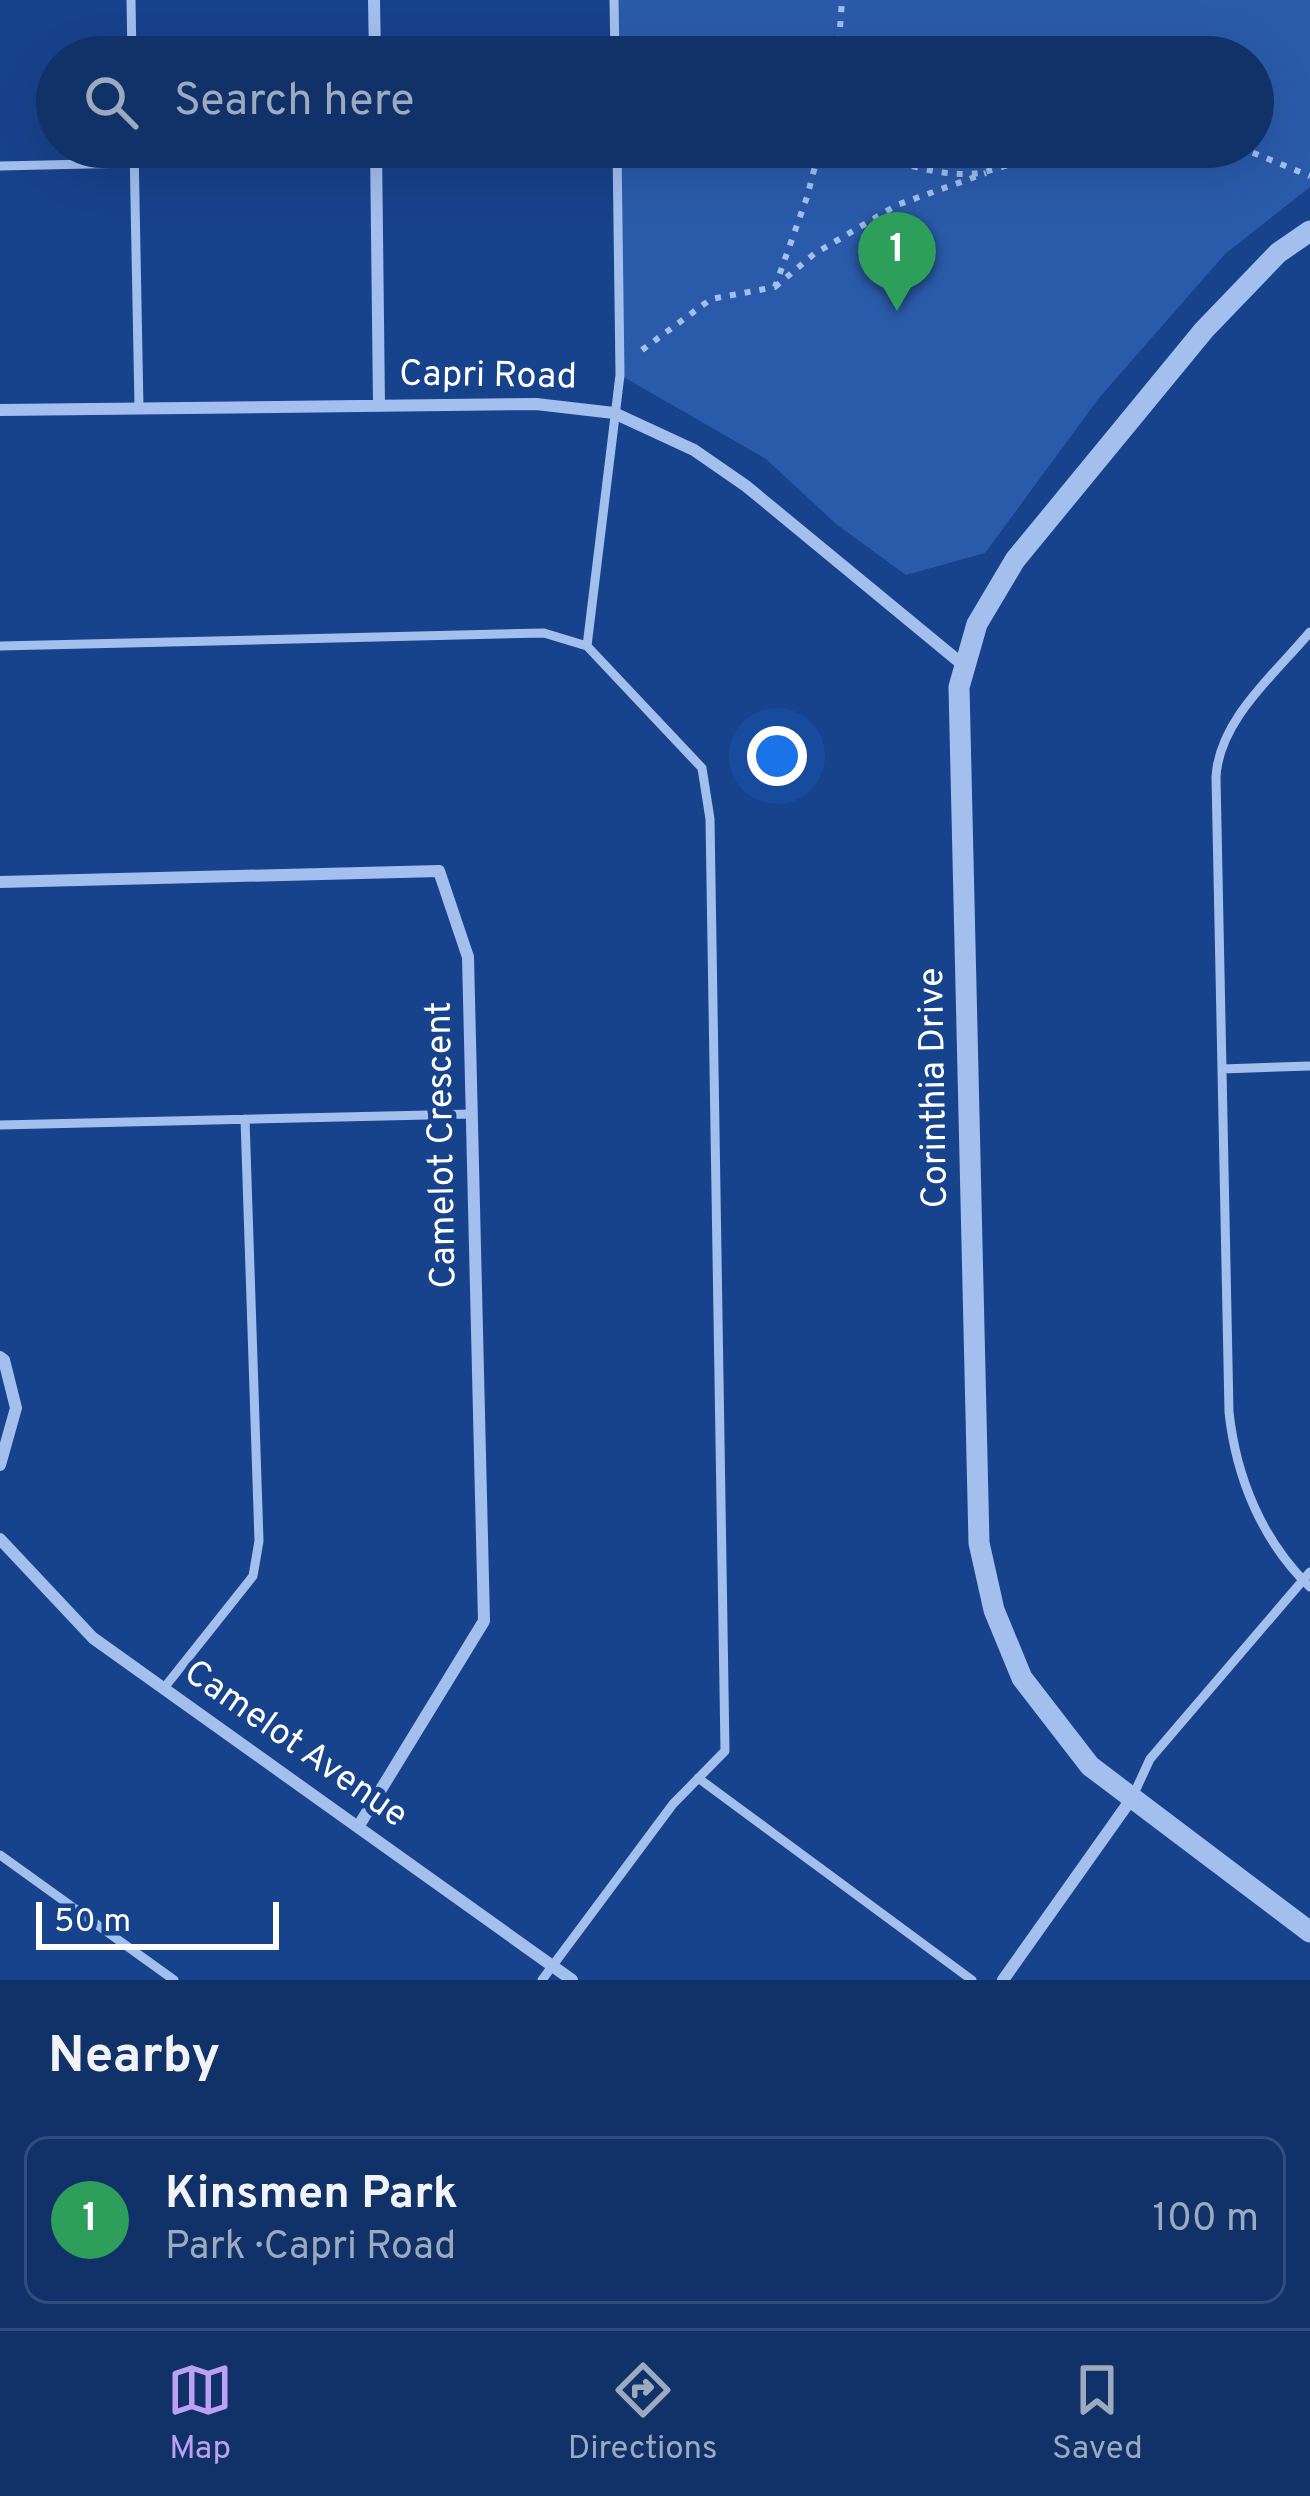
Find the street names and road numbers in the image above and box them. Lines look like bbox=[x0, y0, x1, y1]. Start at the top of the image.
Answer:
street label: Capri Road bbox=[399, 352, 577, 402]
street label: Corinthia Drive bbox=[910, 967, 960, 1209]
street label: Camelot Crescent bbox=[417, 1001, 469, 1289]
street label: Camelot Avenue bbox=[174, 1651, 416, 1839]

